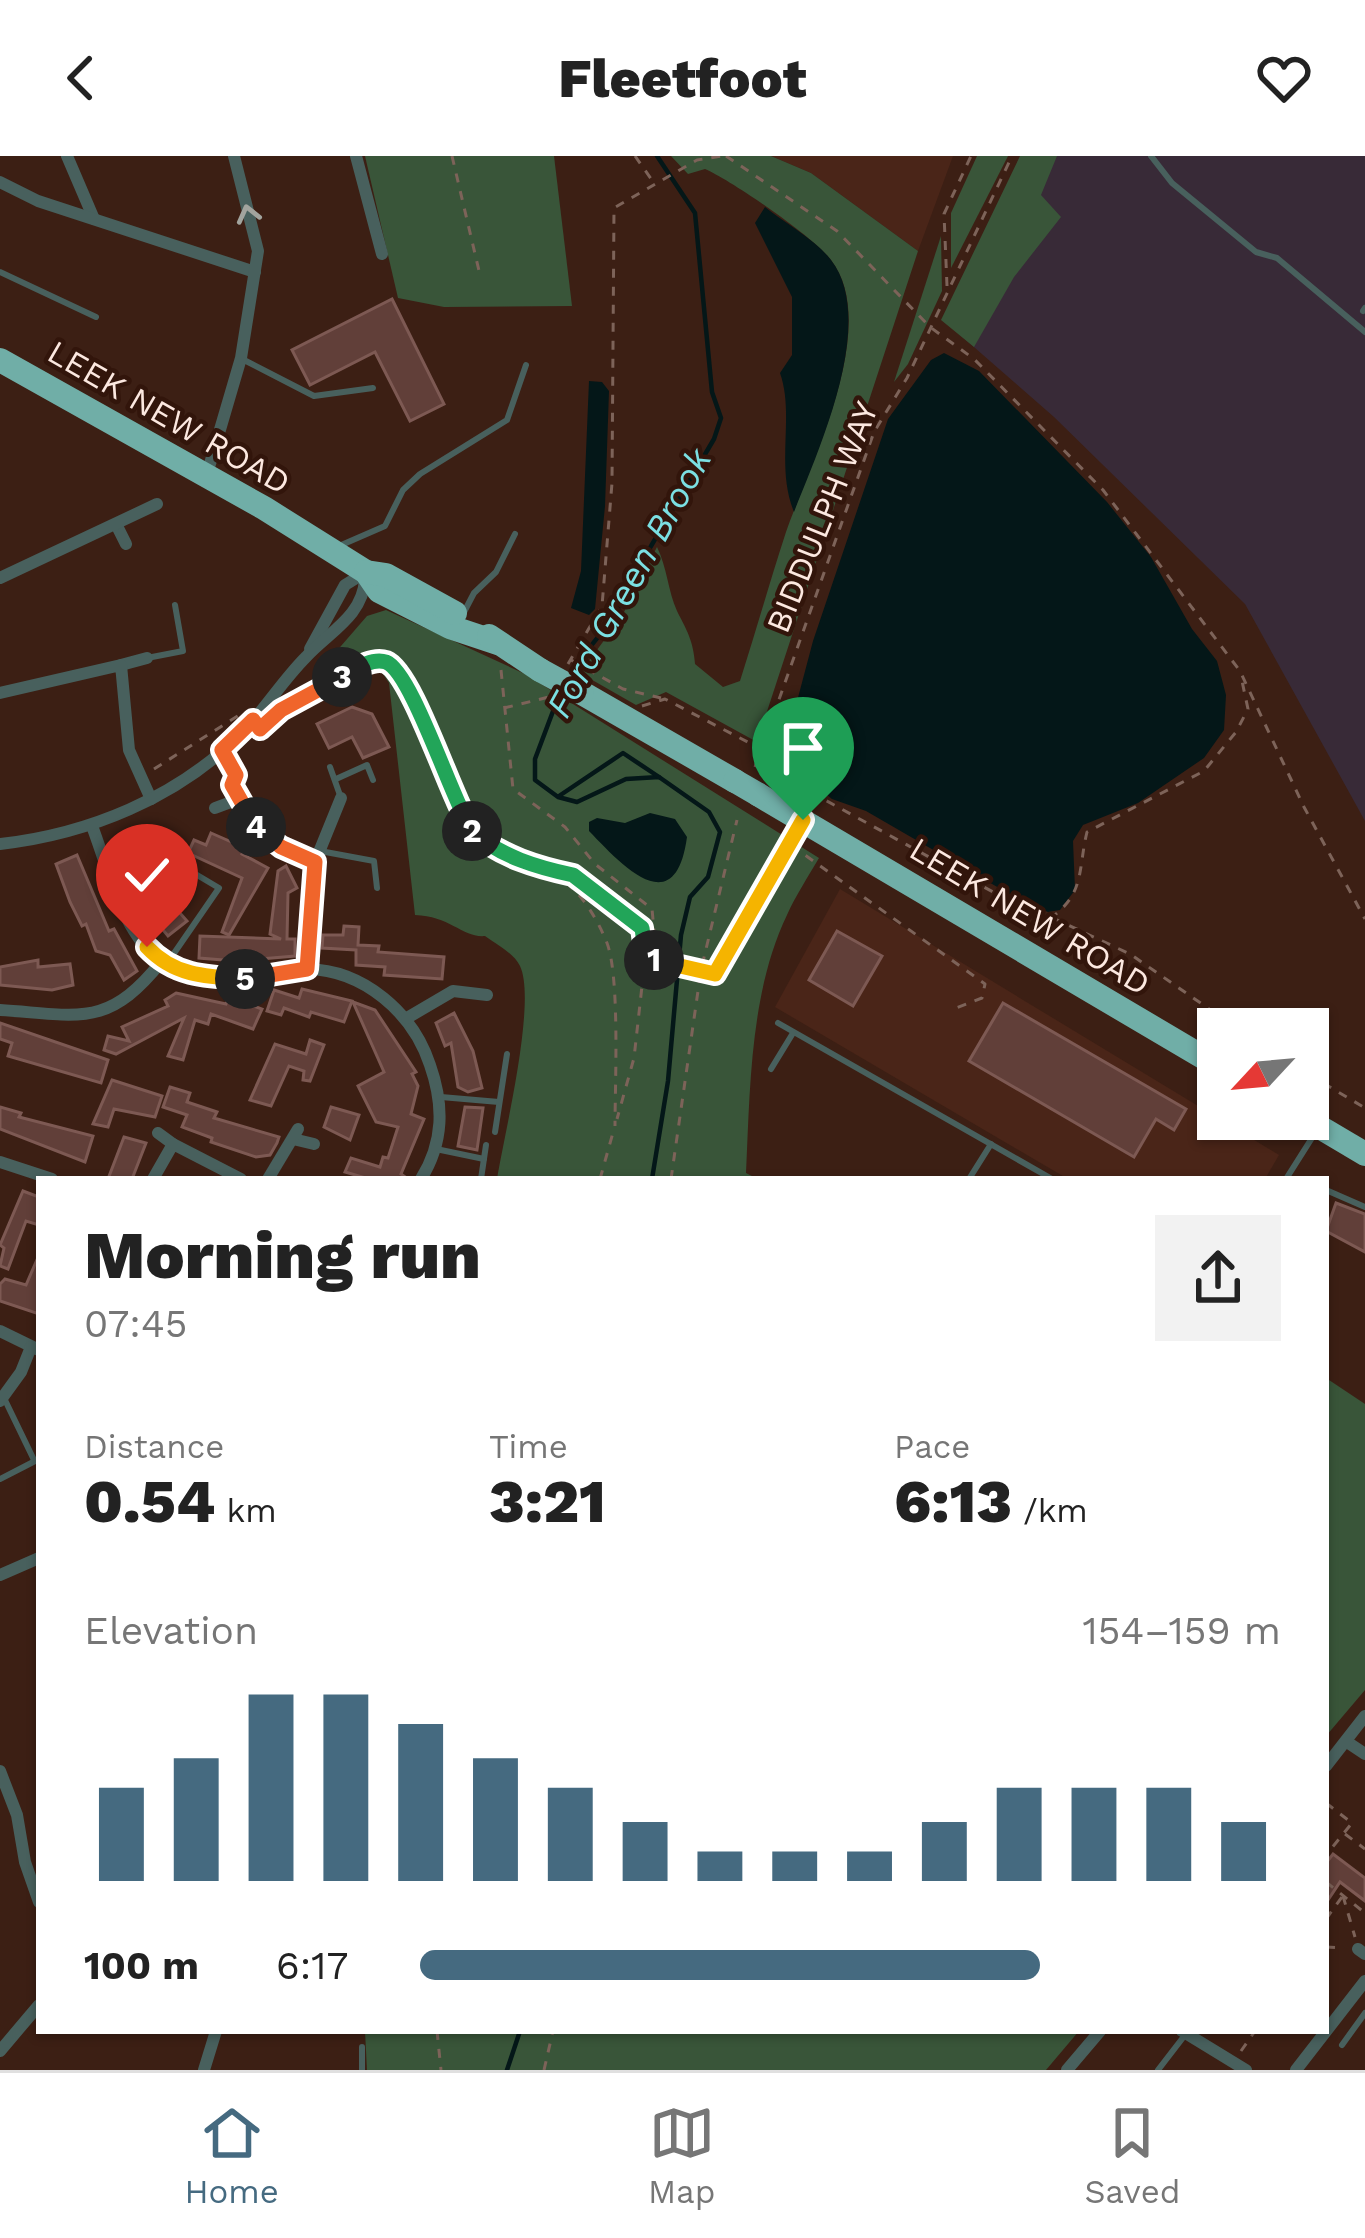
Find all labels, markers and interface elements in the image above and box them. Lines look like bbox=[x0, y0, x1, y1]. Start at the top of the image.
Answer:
icon: back bbox=[48, 45, 114, 111]
icon: heart bbox=[1251, 45, 1317, 111]
text: Fleetfoot bbox=[558, 47, 807, 110]
one-way arrow bbox=[237, 204, 262, 224]
street label: LEEK NEW ROAD bbox=[41, 332, 297, 502]
street label: BIDDULPH WAY bbox=[758, 396, 886, 638]
water label: Ford Green Brook bbox=[538, 440, 721, 725]
pin: 3 bbox=[312, 647, 372, 707]
text: 3 bbox=[332, 657, 352, 696]
pin bbox=[752, 697, 854, 820]
icon: arrive bbox=[770, 715, 836, 781]
pin: 4 bbox=[226, 797, 286, 857]
pin: 2 bbox=[442, 801, 502, 861]
text: 4 bbox=[245, 807, 267, 846]
text: 2 bbox=[462, 811, 482, 850]
pin bbox=[96, 824, 198, 947]
street label: LEEK NEW ROAD bbox=[903, 829, 1157, 1003]
icon: check bbox=[114, 842, 180, 908]
pin: 1 bbox=[624, 930, 684, 990]
text: 1 bbox=[647, 940, 661, 979]
pin: 5 bbox=[215, 949, 275, 1009]
text: 5 bbox=[235, 959, 255, 998]
north arrow bbox=[1197, 1008, 1329, 1140]
map controls bbox=[1197, 1008, 1329, 1140]
button: share bbox=[1155, 1215, 1281, 1341]
text: Morning run bbox=[84, 1217, 481, 1294]
text: 07:45 bbox=[84, 1301, 187, 1346]
text: Distance bbox=[84, 1427, 224, 1466]
text: Time bbox=[489, 1427, 568, 1466]
text: Pace bbox=[894, 1427, 970, 1466]
text: 0.54 bbox=[84, 1466, 215, 1537]
text: 3:21 bbox=[489, 1466, 606, 1537]
text: 6:13 bbox=[894, 1466, 1012, 1537]
text: km bbox=[215, 1491, 277, 1530]
text: /km bbox=[1012, 1491, 1088, 1530]
text: Elevation bbox=[84, 1608, 258, 1653]
text: 154–159 m bbox=[1083, 1608, 1281, 1653]
text: 100 m bbox=[84, 1943, 199, 1988]
text: 6:17 bbox=[276, 1943, 348, 1988]
tab: Home bbox=[185, 2100, 279, 2211]
tab: Map bbox=[648, 2100, 715, 2211]
tab: Saved bbox=[1085, 2100, 1180, 2211]

